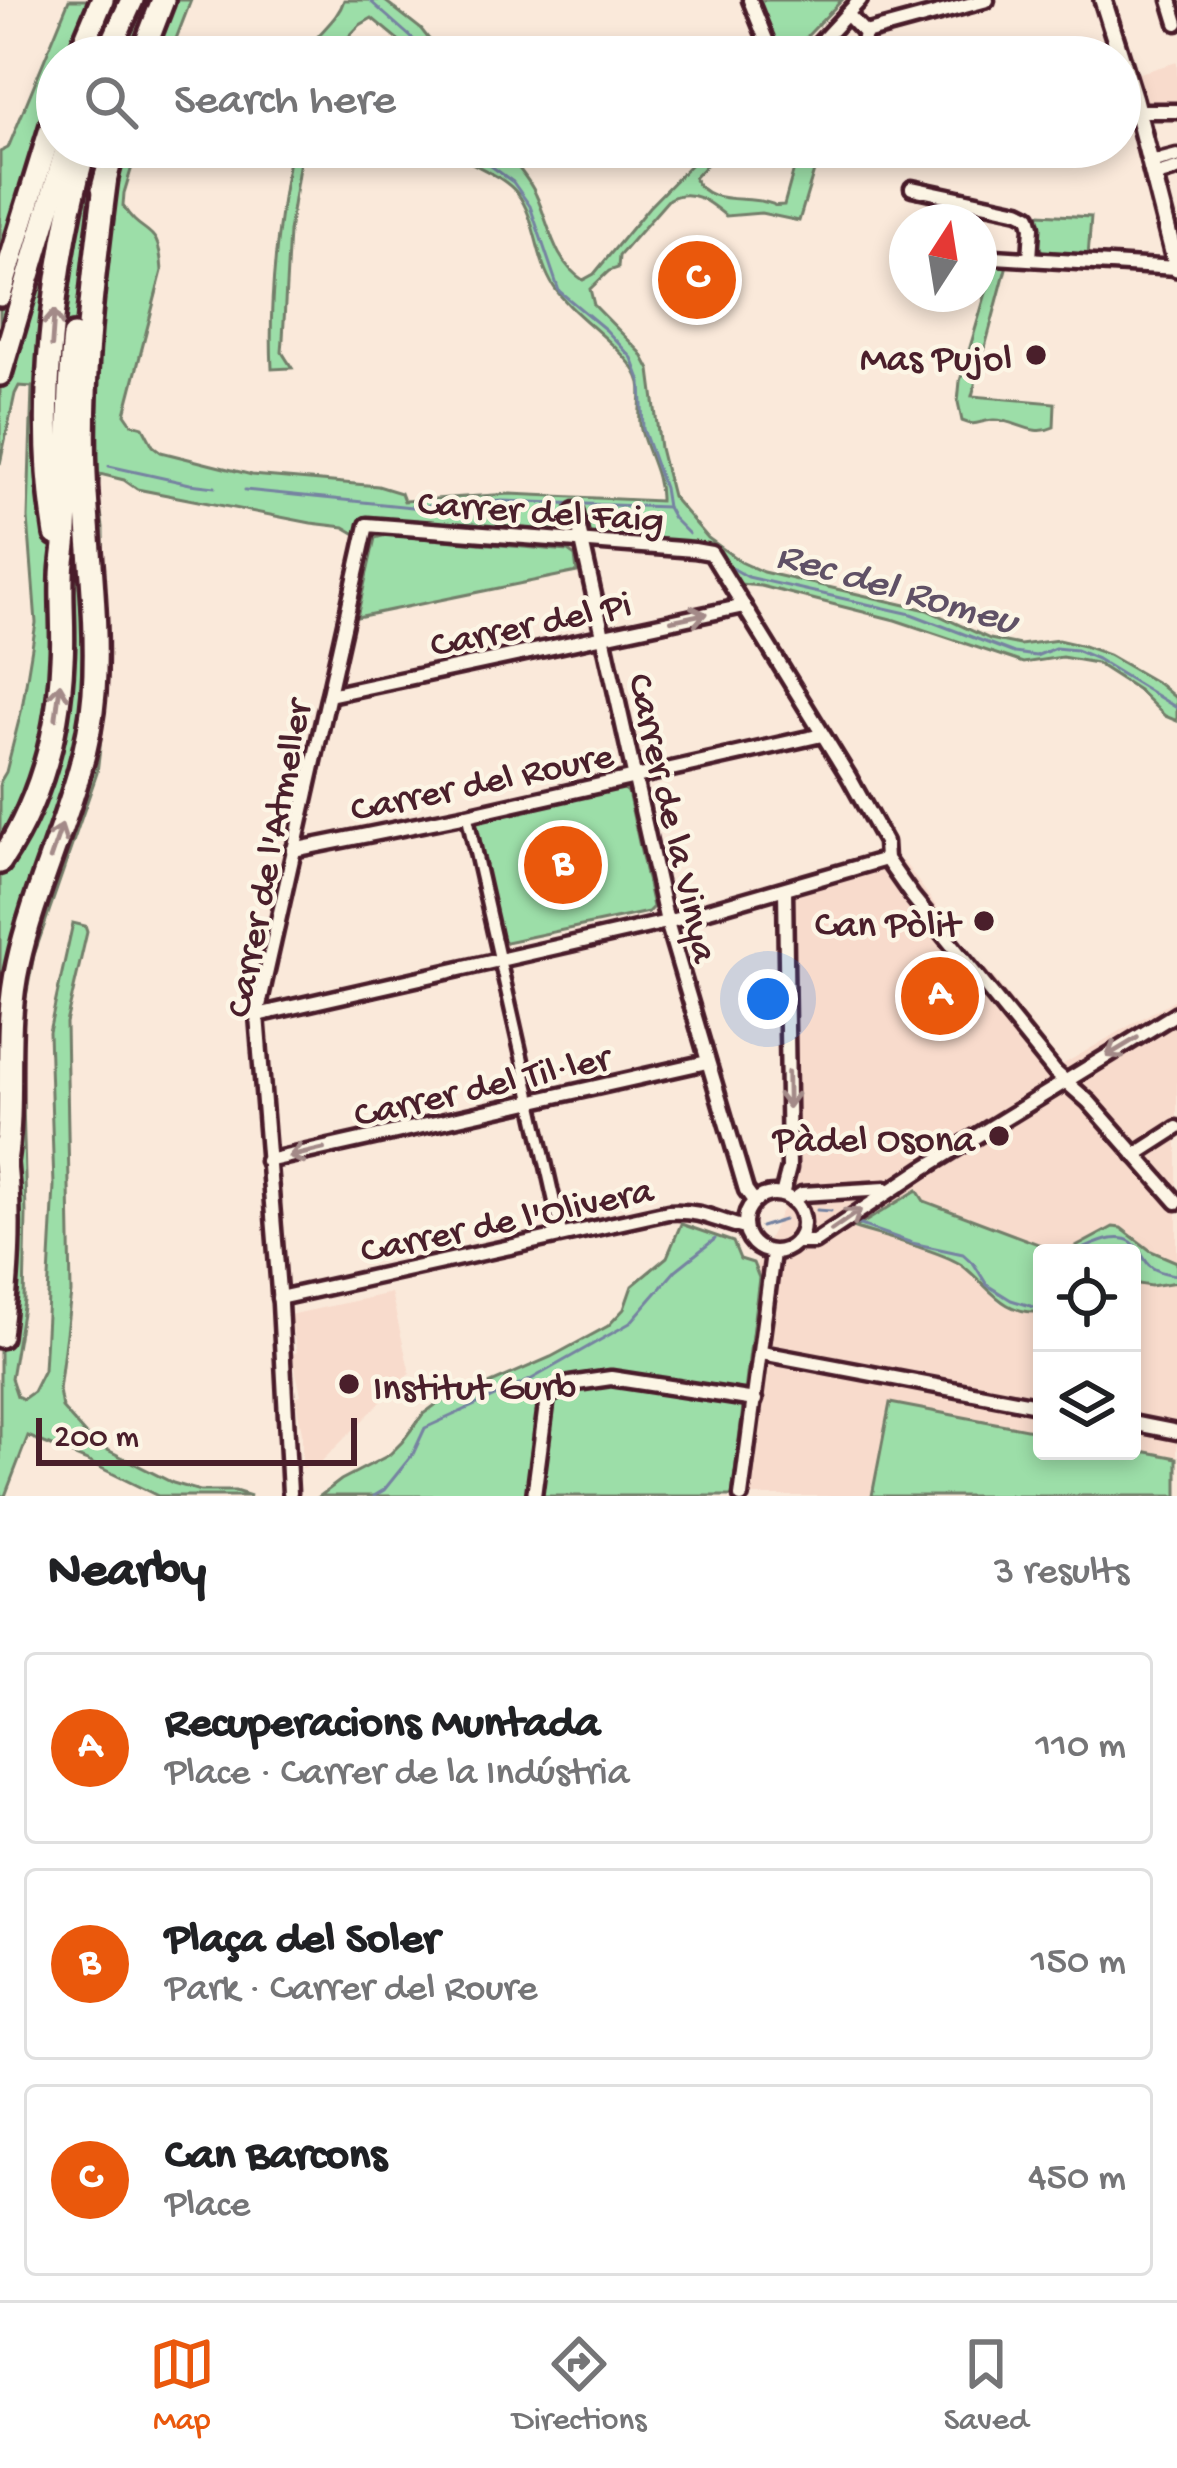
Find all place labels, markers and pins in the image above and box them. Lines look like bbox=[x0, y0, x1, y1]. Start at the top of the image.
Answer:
pin: C bbox=[658, 235, 736, 325]
place label: Mas Pujol bbox=[860, 339, 1012, 385]
marker: Mas Pujol bbox=[1023, 342, 1049, 368]
pin: B bbox=[524, 820, 602, 910]
place label: Can Pòlit bbox=[815, 905, 963, 951]
marker: Can Pòlit bbox=[971, 908, 997, 934]
pin: A bbox=[901, 951, 979, 1041]
place label: Pàdel Osona bbox=[771, 1120, 976, 1166]
marker: Pàdel Osona bbox=[986, 1123, 1012, 1149]
place label: Institut Gurb bbox=[373, 1368, 576, 1414]
marker: Institut Gurb bbox=[336, 1371, 362, 1397]

